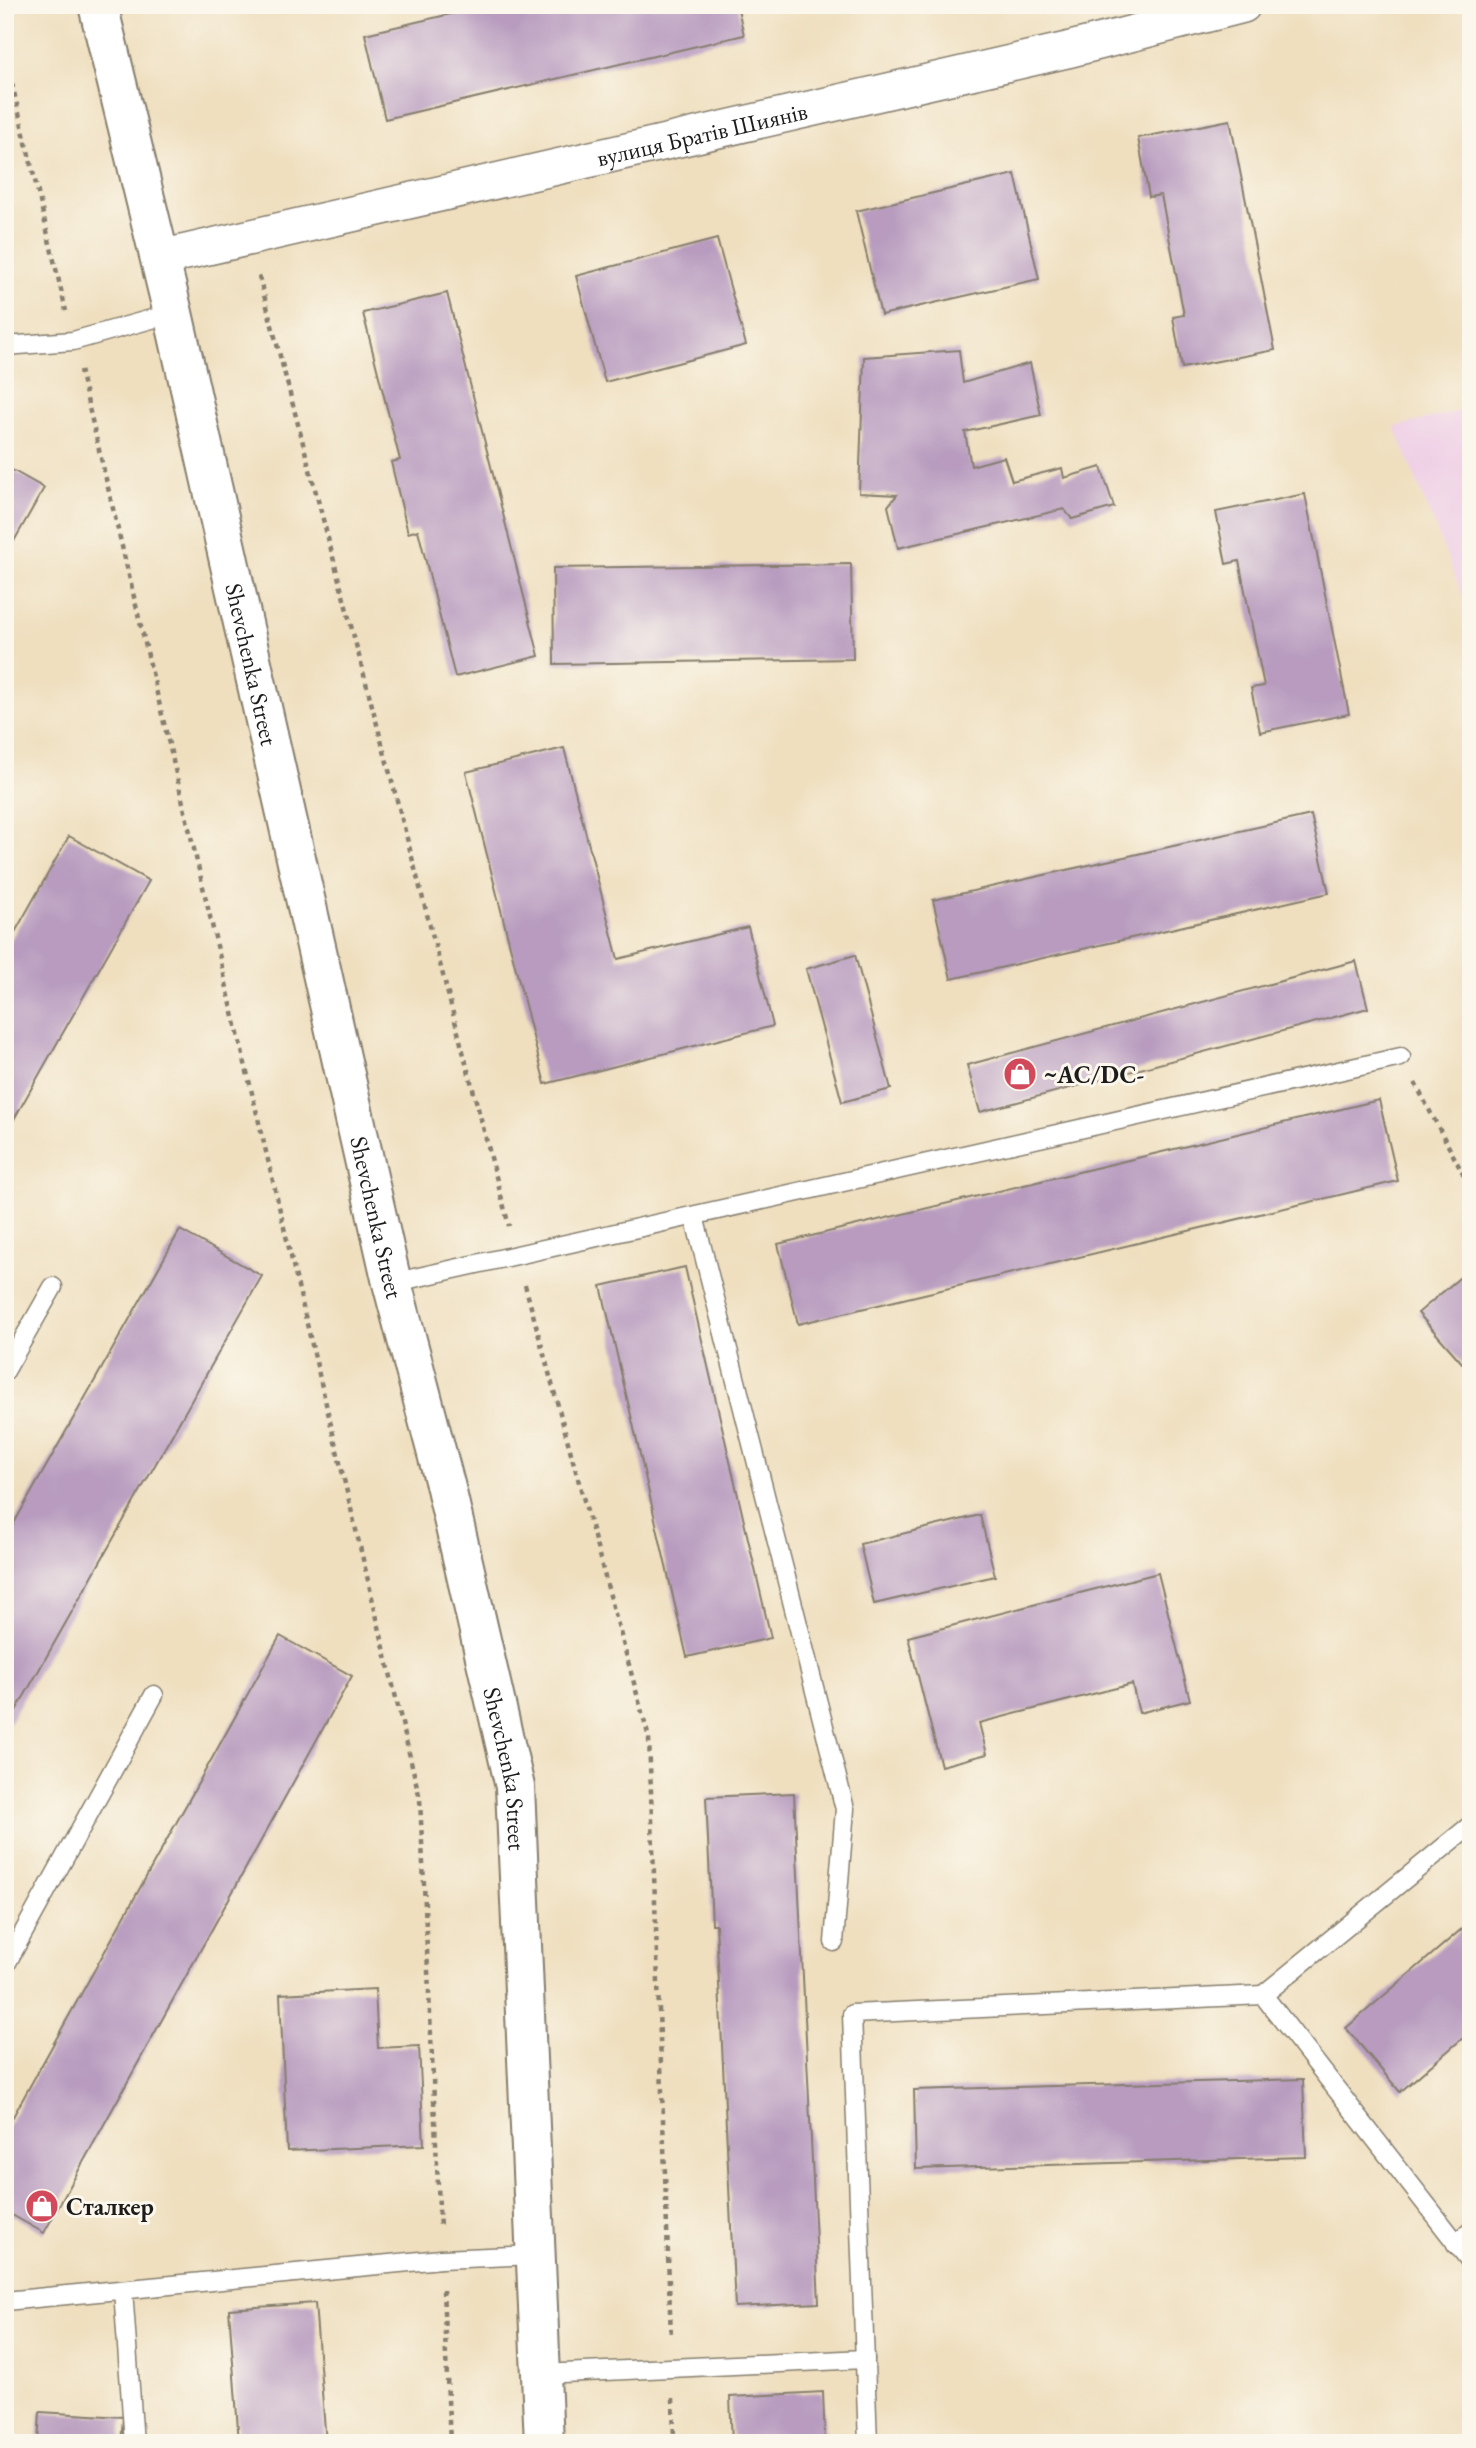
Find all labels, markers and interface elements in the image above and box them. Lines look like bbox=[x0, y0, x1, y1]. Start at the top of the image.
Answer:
street label: вулиця Братів Шиянів bbox=[594, 95, 810, 173]
street label: Shevchenka Street bbox=[219, 580, 286, 749]
shop icon: ~AC/DC- bbox=[1001, 1055, 1039, 1093]
place label: ~AC/DC- bbox=[1044, 1059, 1144, 1090]
street label: Shevchenka Street bbox=[344, 1133, 411, 1302]
street label: Shevchenka Street bbox=[477, 1684, 533, 1852]
shop icon: Сталкер bbox=[23, 2187, 61, 2225]
place label: Сталкер bbox=[66, 2191, 154, 2222]

